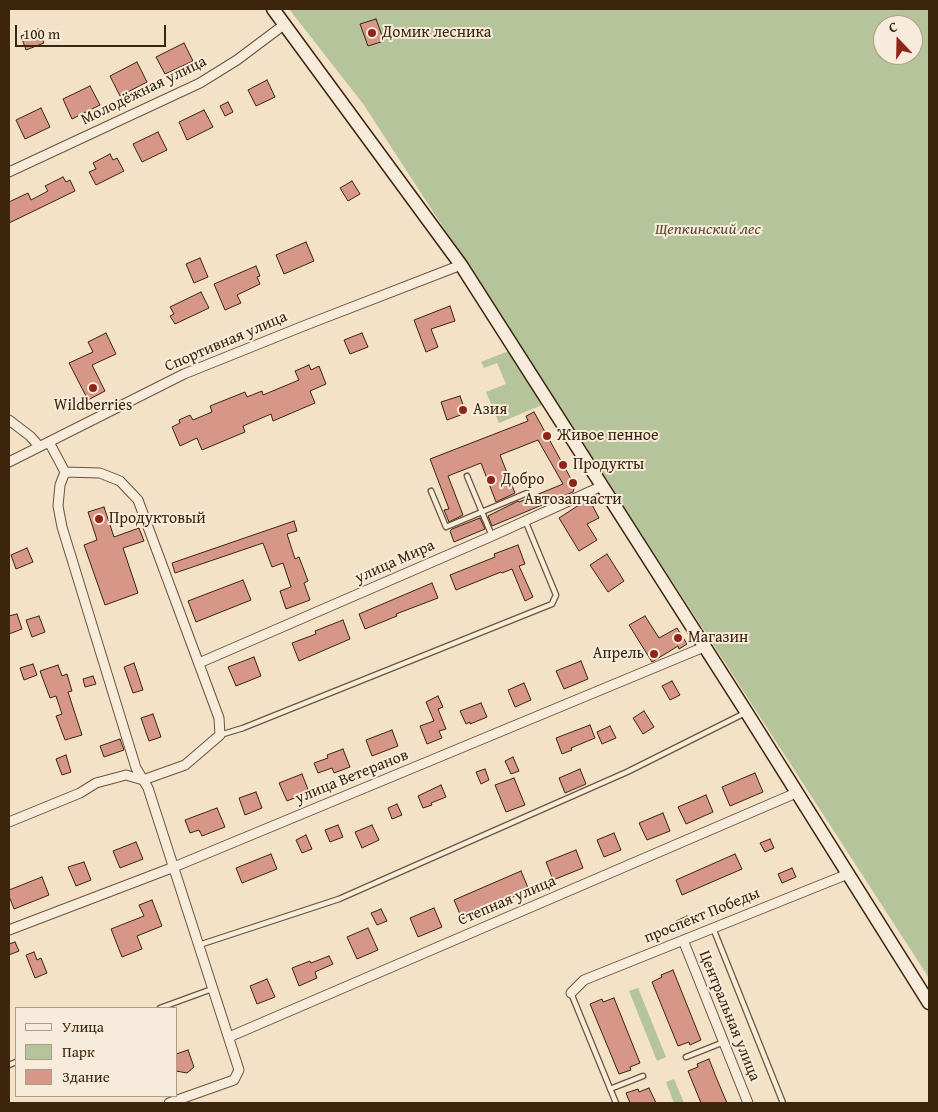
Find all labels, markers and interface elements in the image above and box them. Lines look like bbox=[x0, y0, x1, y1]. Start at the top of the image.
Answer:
scale bar bbox=[18, 15, 169, 47]
north arrow bbox=[873, 15, 923, 65]
text: С bbox=[886, 16, 900, 38]
text: 100 m bbox=[23, 23, 60, 44]
place label: Домик лесника bbox=[382, 23, 491, 43]
marker: Домик лесника bbox=[366, 27, 378, 39]
street label: Молодёжная улица bbox=[78, 52, 210, 130]
park label: Щепкинский лес bbox=[655, 220, 761, 240]
street label: Спортивная улица bbox=[162, 308, 290, 376]
marker: Wildberries bbox=[87, 382, 99, 394]
place label: Wildberries bbox=[54, 396, 132, 416]
place label: Азия bbox=[473, 400, 507, 420]
marker: Азия bbox=[457, 404, 469, 416]
place label: Живое пенное bbox=[557, 426, 658, 446]
marker: Живое пенное bbox=[541, 430, 553, 442]
place label: Продукты bbox=[573, 455, 644, 475]
marker: Продукты bbox=[557, 459, 569, 471]
place label: Добро bbox=[501, 470, 544, 490]
marker: Добро bbox=[485, 474, 497, 486]
marker: Автозапчасти bbox=[567, 477, 579, 489]
place label: Автозапчасти bbox=[524, 490, 622, 510]
place label: Продуктовый bbox=[109, 509, 206, 529]
marker: Продуктовый bbox=[93, 513, 105, 525]
street label: улица Мира bbox=[352, 536, 438, 588]
place label: Магазин bbox=[688, 628, 748, 648]
marker: Магазин bbox=[672, 632, 684, 644]
place label: Апрель bbox=[593, 644, 644, 664]
marker: Апрель bbox=[648, 648, 660, 660]
street label: улица Ветеранов bbox=[293, 746, 411, 808]
street label: Степная улица bbox=[455, 872, 559, 930]
street label: проспект Победы bbox=[641, 884, 763, 948]
street label: Центральная улица bbox=[694, 948, 764, 1084]
legend bbox=[15, 1007, 178, 1097]
text: Улица bbox=[62, 1016, 104, 1037]
text: Парк bbox=[62, 1041, 95, 1062]
text: Здание bbox=[62, 1066, 110, 1087]

